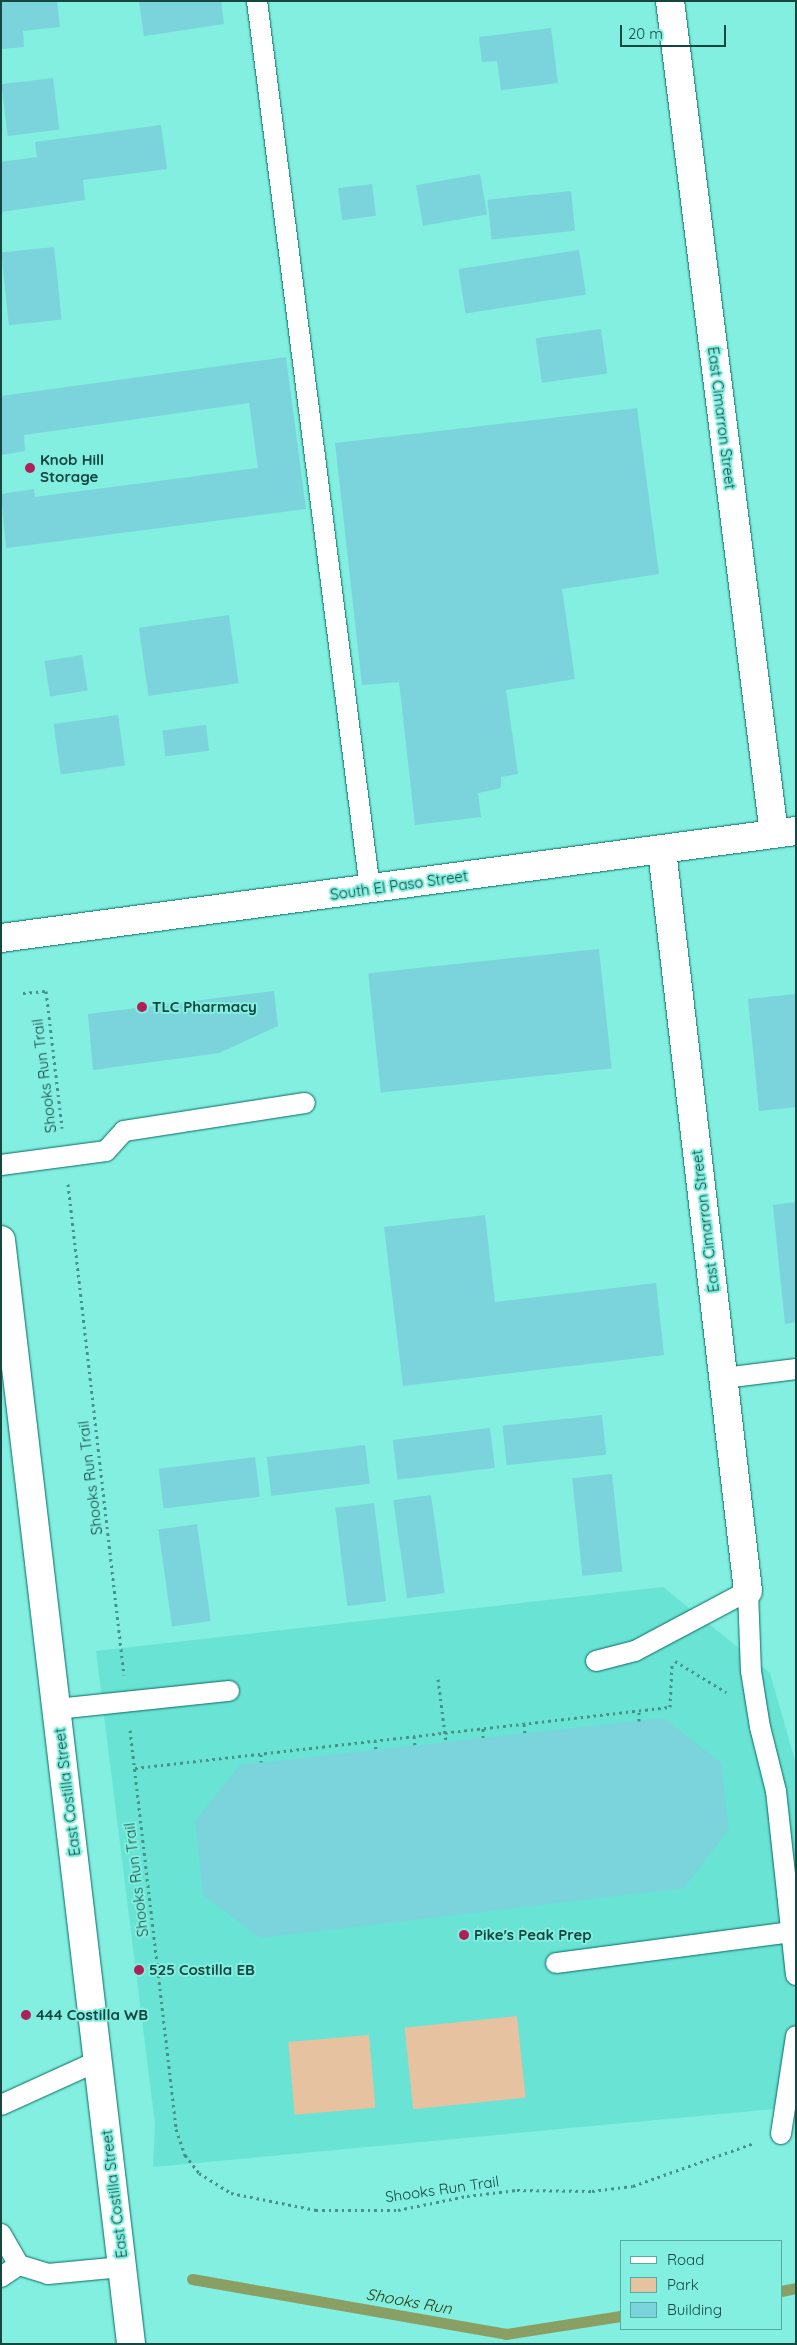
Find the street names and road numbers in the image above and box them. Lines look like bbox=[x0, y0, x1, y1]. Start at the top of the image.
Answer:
street label: East Cimarron Street bbox=[704, 346, 740, 490]
street label: South El Paso Street bbox=[329, 866, 469, 904]
street label: Shooks Run Trail bbox=[28, 1018, 60, 1134]
street label: East Cimarron Street bbox=[687, 1149, 723, 1293]
street label: Shooks Run Trail bbox=[74, 1420, 106, 1536]
street label: East Costilla Street bbox=[50, 1727, 84, 1857]
street label: Shooks Run Trail bbox=[120, 1822, 152, 1938]
street label: East Costilla Street bbox=[97, 2129, 131, 2259]
street label: Shooks Run Trail bbox=[384, 2172, 500, 2206]

